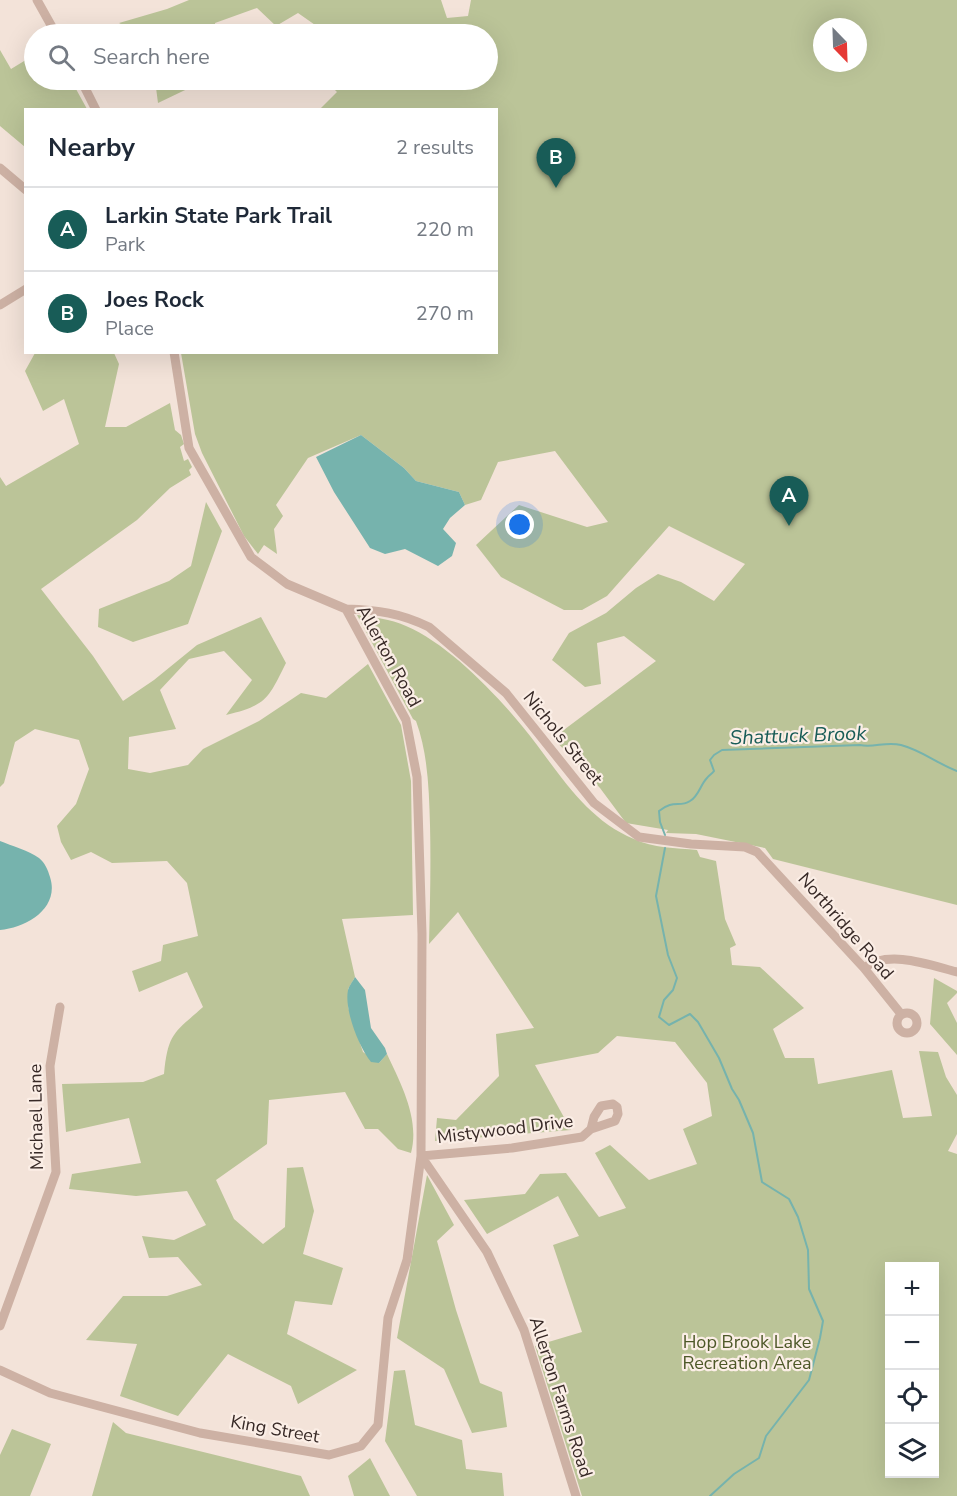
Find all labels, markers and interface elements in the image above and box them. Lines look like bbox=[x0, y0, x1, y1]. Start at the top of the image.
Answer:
north arrow bbox=[813, 18, 867, 72]
search box bbox=[24, 24, 498, 90]
icon: search bbox=[45, 41, 78, 74]
text: Search here bbox=[93, 42, 210, 72]
text: Nearby bbox=[48, 130, 135, 165]
text: 2 results bbox=[396, 134, 474, 161]
pin: B bbox=[536, 138, 576, 188]
text: Larkin State Park Trail bbox=[105, 201, 332, 231]
text: A bbox=[60, 216, 75, 243]
text: 220 m bbox=[416, 216, 474, 243]
text: Park bbox=[105, 231, 145, 258]
text: Joes Rock bbox=[105, 285, 204, 315]
text: B bbox=[61, 300, 74, 327]
text: 270 m bbox=[416, 300, 474, 327]
text: Place bbox=[105, 315, 154, 342]
pin: A bbox=[770, 476, 808, 526]
your location bbox=[505, 510, 534, 539]
street label: Allerton Road bbox=[351, 601, 427, 711]
street label: Nichols Street bbox=[518, 686, 609, 790]
water label: Shattuck Brook bbox=[729, 720, 868, 751]
street label: Northridge Road bbox=[793, 867, 899, 985]
street label: Michael Lane bbox=[23, 1064, 49, 1170]
street label: Mistywood Drive bbox=[436, 1109, 574, 1149]
map controls bbox=[885, 1262, 939, 1478]
button: + bbox=[885, 1262, 939, 1316]
street label: Allerton Farms Road bbox=[524, 1314, 598, 1480]
button: − bbox=[885, 1316, 939, 1370]
park label: Hop Brook Lake Recreation Area bbox=[682, 1330, 812, 1375]
button: locate bbox=[885, 1370, 939, 1424]
street label: King Street bbox=[229, 1409, 322, 1449]
button: layers bbox=[885, 1424, 939, 1478]

